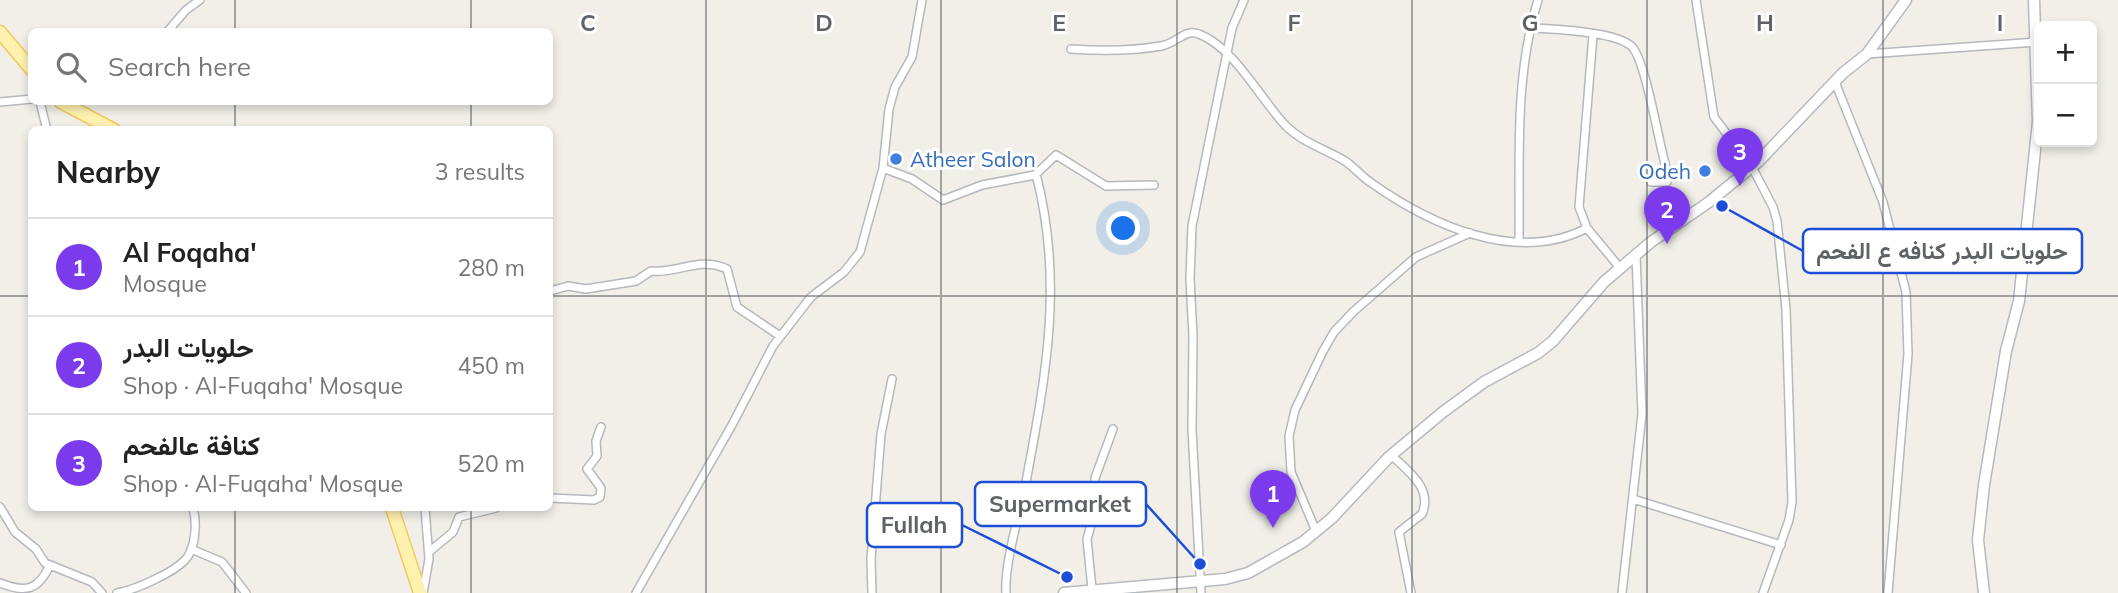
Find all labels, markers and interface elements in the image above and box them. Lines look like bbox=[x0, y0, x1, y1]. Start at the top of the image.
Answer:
text: C bbox=[580, 8, 596, 37]
text: D bbox=[815, 8, 833, 37]
text: E bbox=[1052, 8, 1066, 37]
text: F bbox=[1287, 8, 1301, 37]
text: G bbox=[1521, 8, 1539, 37]
text: H bbox=[1756, 8, 1774, 37]
text: I bbox=[1997, 8, 2003, 37]
map controls bbox=[2034, 21, 2097, 147]
button: + bbox=[2034, 21, 2097, 84]
search box bbox=[28, 28, 553, 105]
icon: search bbox=[52, 48, 90, 86]
text: Search here bbox=[108, 50, 251, 83]
button: − bbox=[2034, 84, 2097, 147]
pin: 3 bbox=[1717, 128, 1763, 186]
place label: Atheer Salon bbox=[910, 146, 1036, 172]
marker: Atheer Salon bbox=[888, 151, 904, 167]
text: Nearby bbox=[56, 153, 160, 191]
text: 3 results bbox=[435, 157, 525, 186]
place label: Odeh bbox=[1638, 158, 1691, 184]
marker: Odeh bbox=[1697, 163, 1713, 179]
pin: 2 bbox=[1644, 186, 1690, 244]
your location bbox=[1106, 211, 1140, 245]
callout: حلويات البدر كنافه ع الفحم bbox=[1803, 229, 2082, 273]
text: Al Foqaha' bbox=[123, 236, 257, 269]
text: حلويات البدر كنافه ع الفحم bbox=[1816, 236, 2068, 267]
text: 1 bbox=[72, 253, 86, 282]
text: 280 m bbox=[457, 253, 525, 282]
text: Mosque bbox=[123, 269, 207, 298]
text: حلويات البدر bbox=[123, 331, 254, 364]
text: 2 bbox=[72, 351, 86, 380]
text: 450 m bbox=[457, 351, 525, 380]
text: Shop · Al-Fuqaha' Mosque bbox=[123, 371, 403, 400]
text: كنافة عالفحم bbox=[123, 429, 260, 462]
text: 3 bbox=[72, 449, 86, 478]
text: 520 m bbox=[457, 449, 525, 478]
text: Shop · Al-Fuqaha' Mosque bbox=[123, 469, 403, 498]
pin: 1 bbox=[1250, 470, 1296, 528]
callout: Supermarket bbox=[975, 482, 1146, 526]
text: Supermarket bbox=[989, 489, 1131, 518]
callout: Fullah bbox=[867, 503, 962, 547]
text: Fullah bbox=[881, 510, 947, 539]

